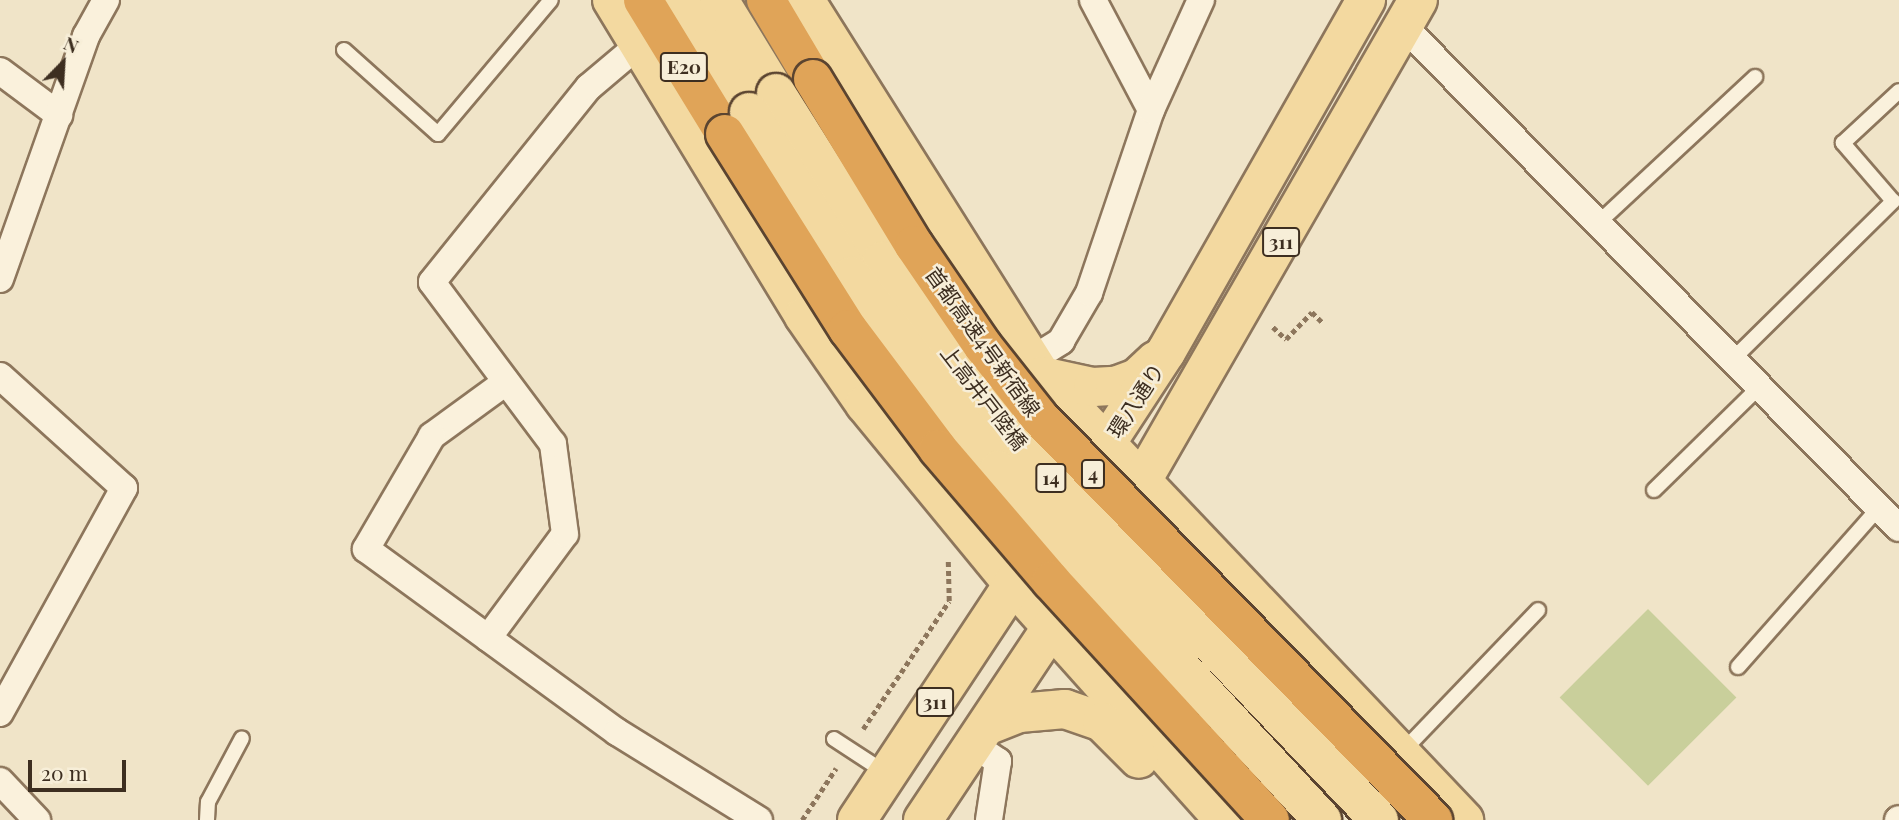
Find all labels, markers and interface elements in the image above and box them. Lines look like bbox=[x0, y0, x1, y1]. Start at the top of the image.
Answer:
north arrow bbox=[28, 28, 98, 98]
text: N bbox=[60, 29, 83, 58]
road number: E20 bbox=[660, 52, 708, 82]
road number: 311 bbox=[1262, 226, 1300, 258]
street label: 首都高速4号新宿線 bbox=[921, 261, 1047, 421]
street label: 上高井戸陸橋 bbox=[936, 340, 1034, 454]
street label: 環八通り bbox=[1102, 358, 1168, 442]
road number: 4 bbox=[1081, 458, 1105, 489]
road number: 14 bbox=[1035, 463, 1067, 494]
road number: 311 bbox=[916, 687, 954, 718]
scale bar bbox=[32, 746, 130, 790]
text: 20 m bbox=[41, 758, 88, 786]

